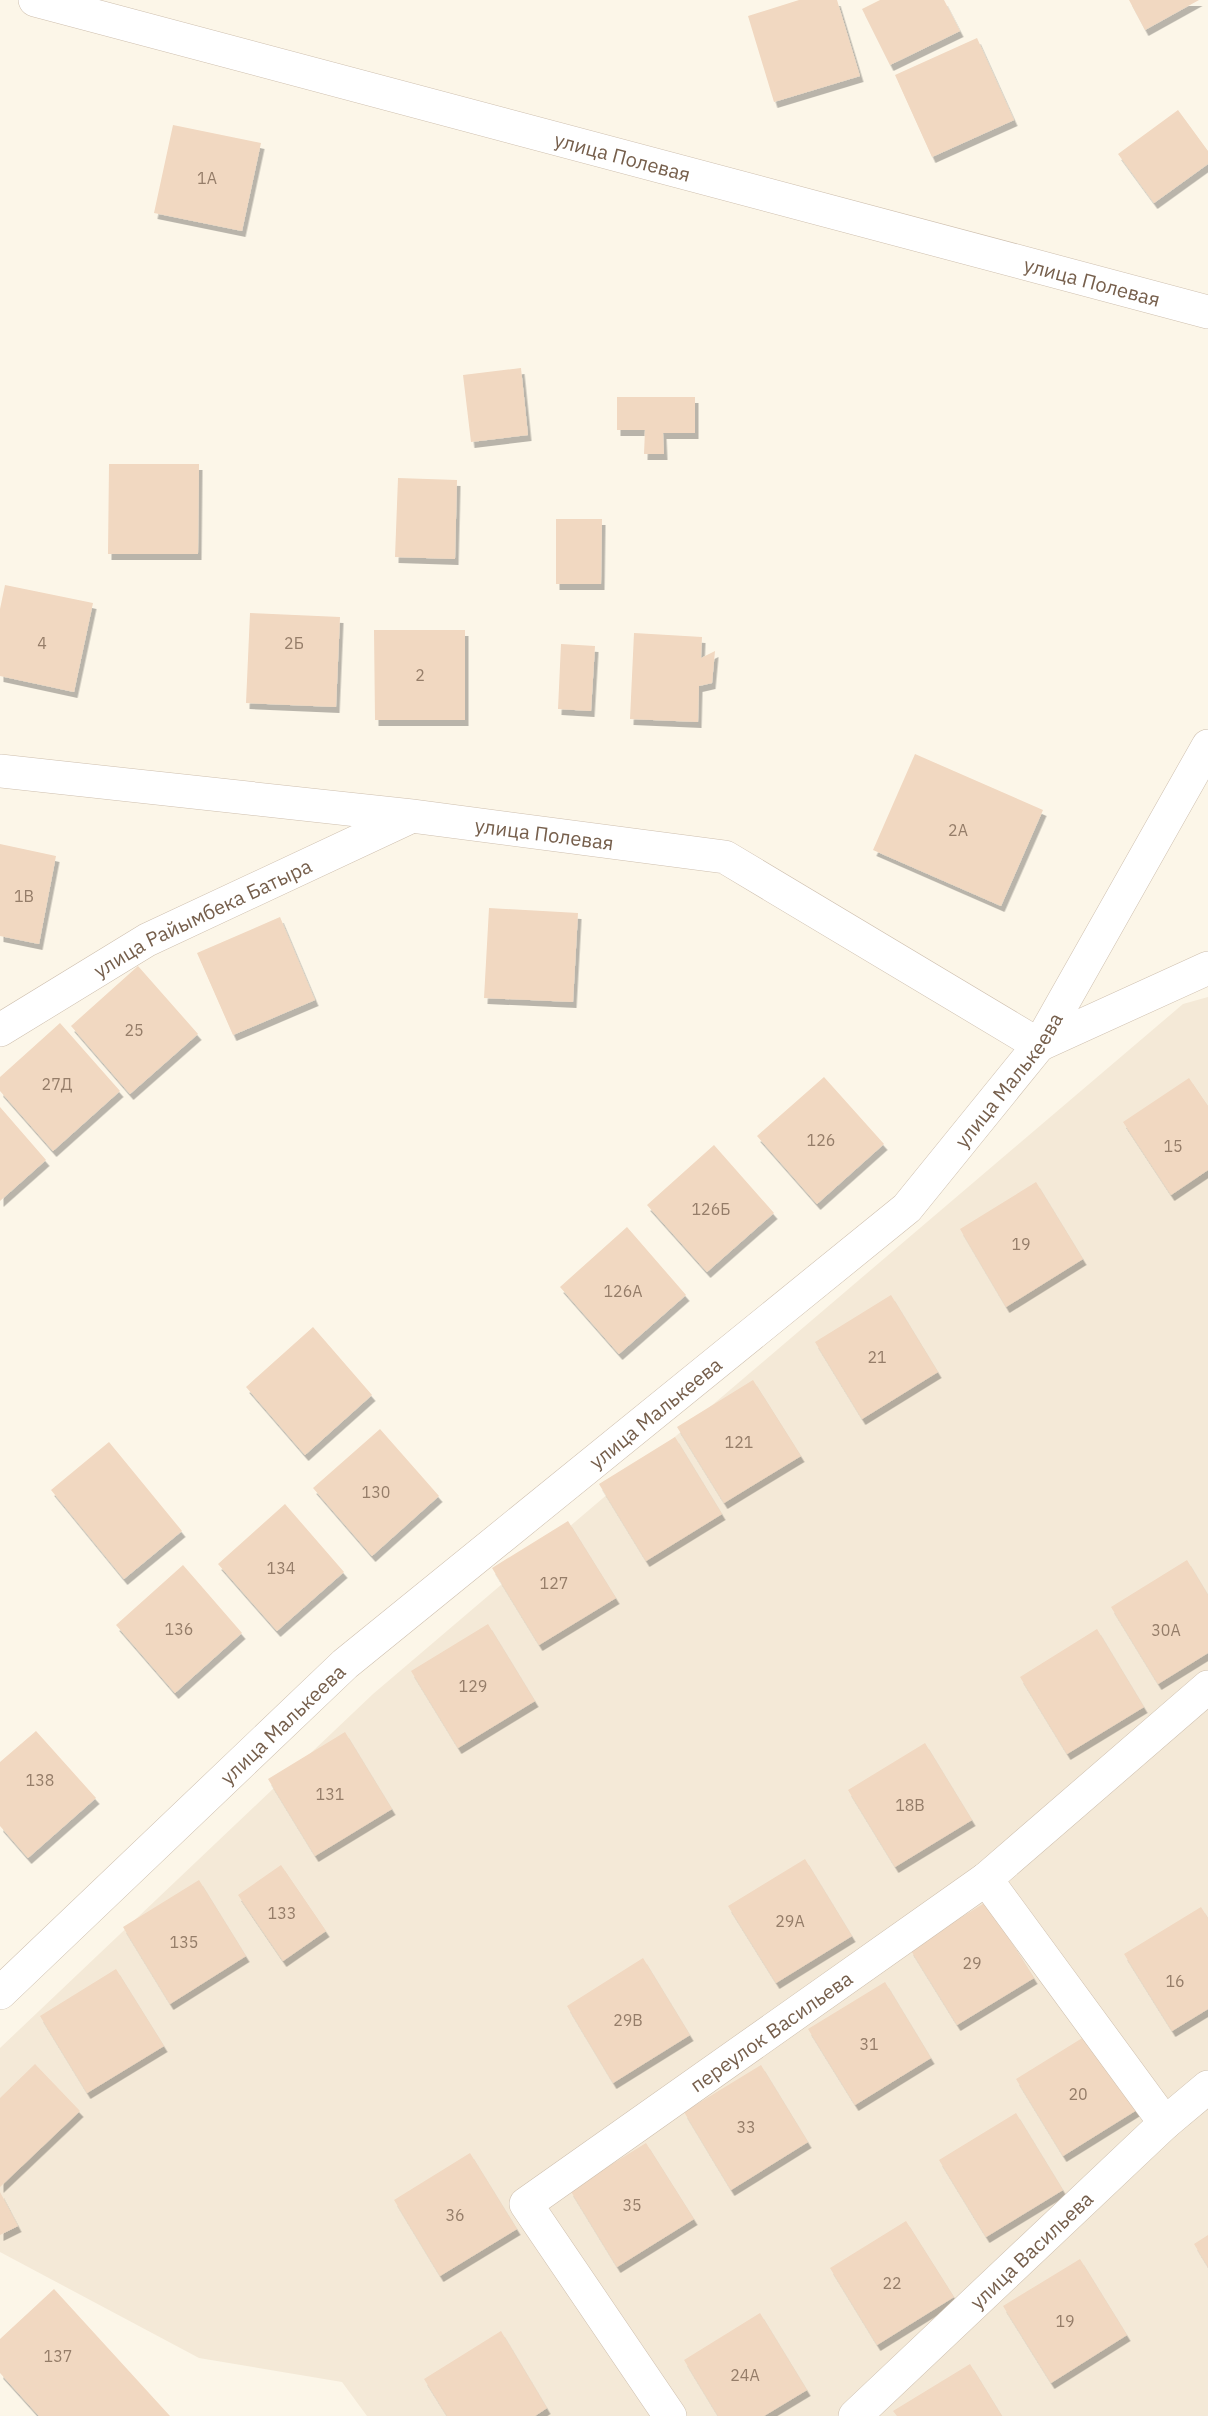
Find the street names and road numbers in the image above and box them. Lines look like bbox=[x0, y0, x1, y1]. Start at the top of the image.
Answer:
street label: улица Полевая bbox=[551, 125, 694, 187]
street label: улица Полевая bbox=[1021, 250, 1163, 312]
street label: улица Полевая bbox=[473, 811, 616, 856]
street label: улица Райымбека Батыра bbox=[88, 851, 316, 983]
street label: улица Малькеева bbox=[948, 1007, 1068, 1153]
street label: улица Малькеева bbox=[583, 1350, 727, 1474]
street label: улица Малькеева bbox=[214, 1657, 351, 1790]
street label: переулок Васильева bbox=[684, 1964, 858, 2098]
street label: улица Васильева bbox=[963, 2185, 1099, 2315]

